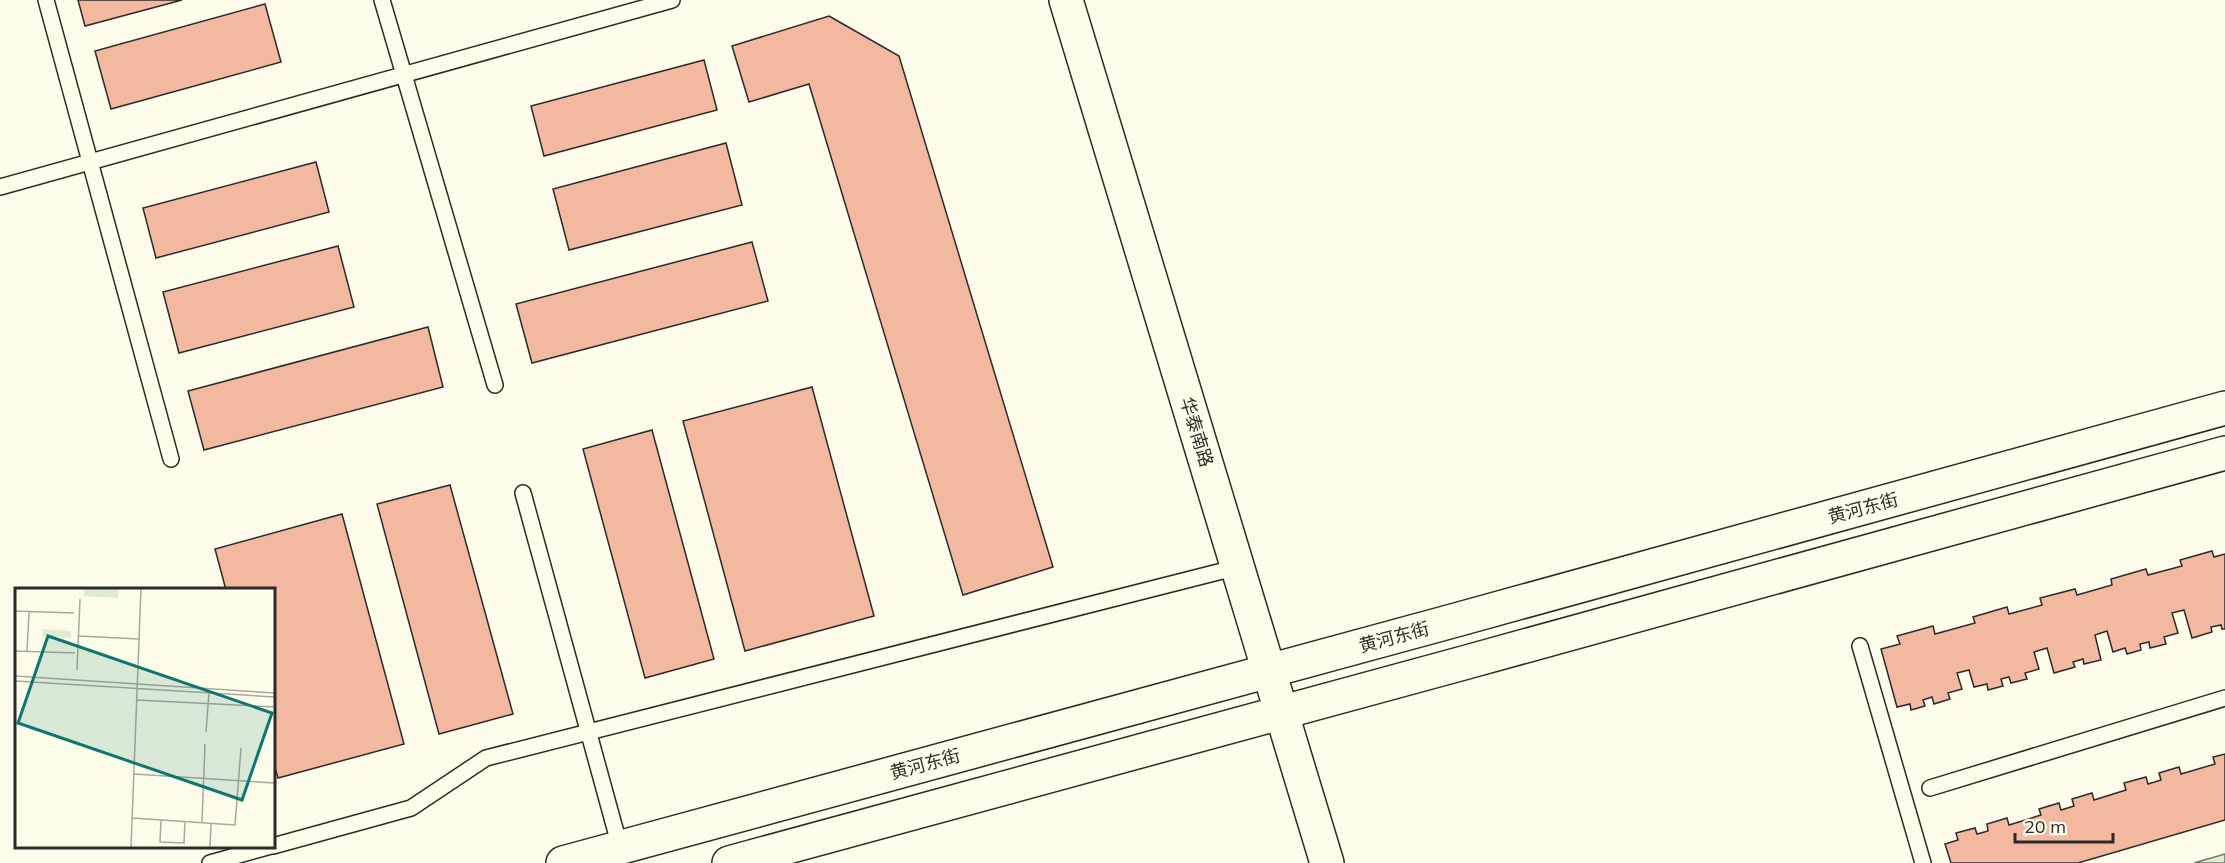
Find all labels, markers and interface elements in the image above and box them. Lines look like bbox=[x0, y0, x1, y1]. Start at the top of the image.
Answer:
street label: 华泰南路 bbox=[1175, 394, 1219, 470]
street label: 黄河东街 bbox=[1825, 488, 1901, 528]
inset map bbox=[15, 588, 274, 848]
street label: 黄河东街 bbox=[1356, 617, 1432, 657]
street label: 黄河东街 bbox=[887, 744, 963, 784]
scale bar bbox=[2015, 806, 2112, 844]
text: 20 m bbox=[2024, 815, 2066, 838]

